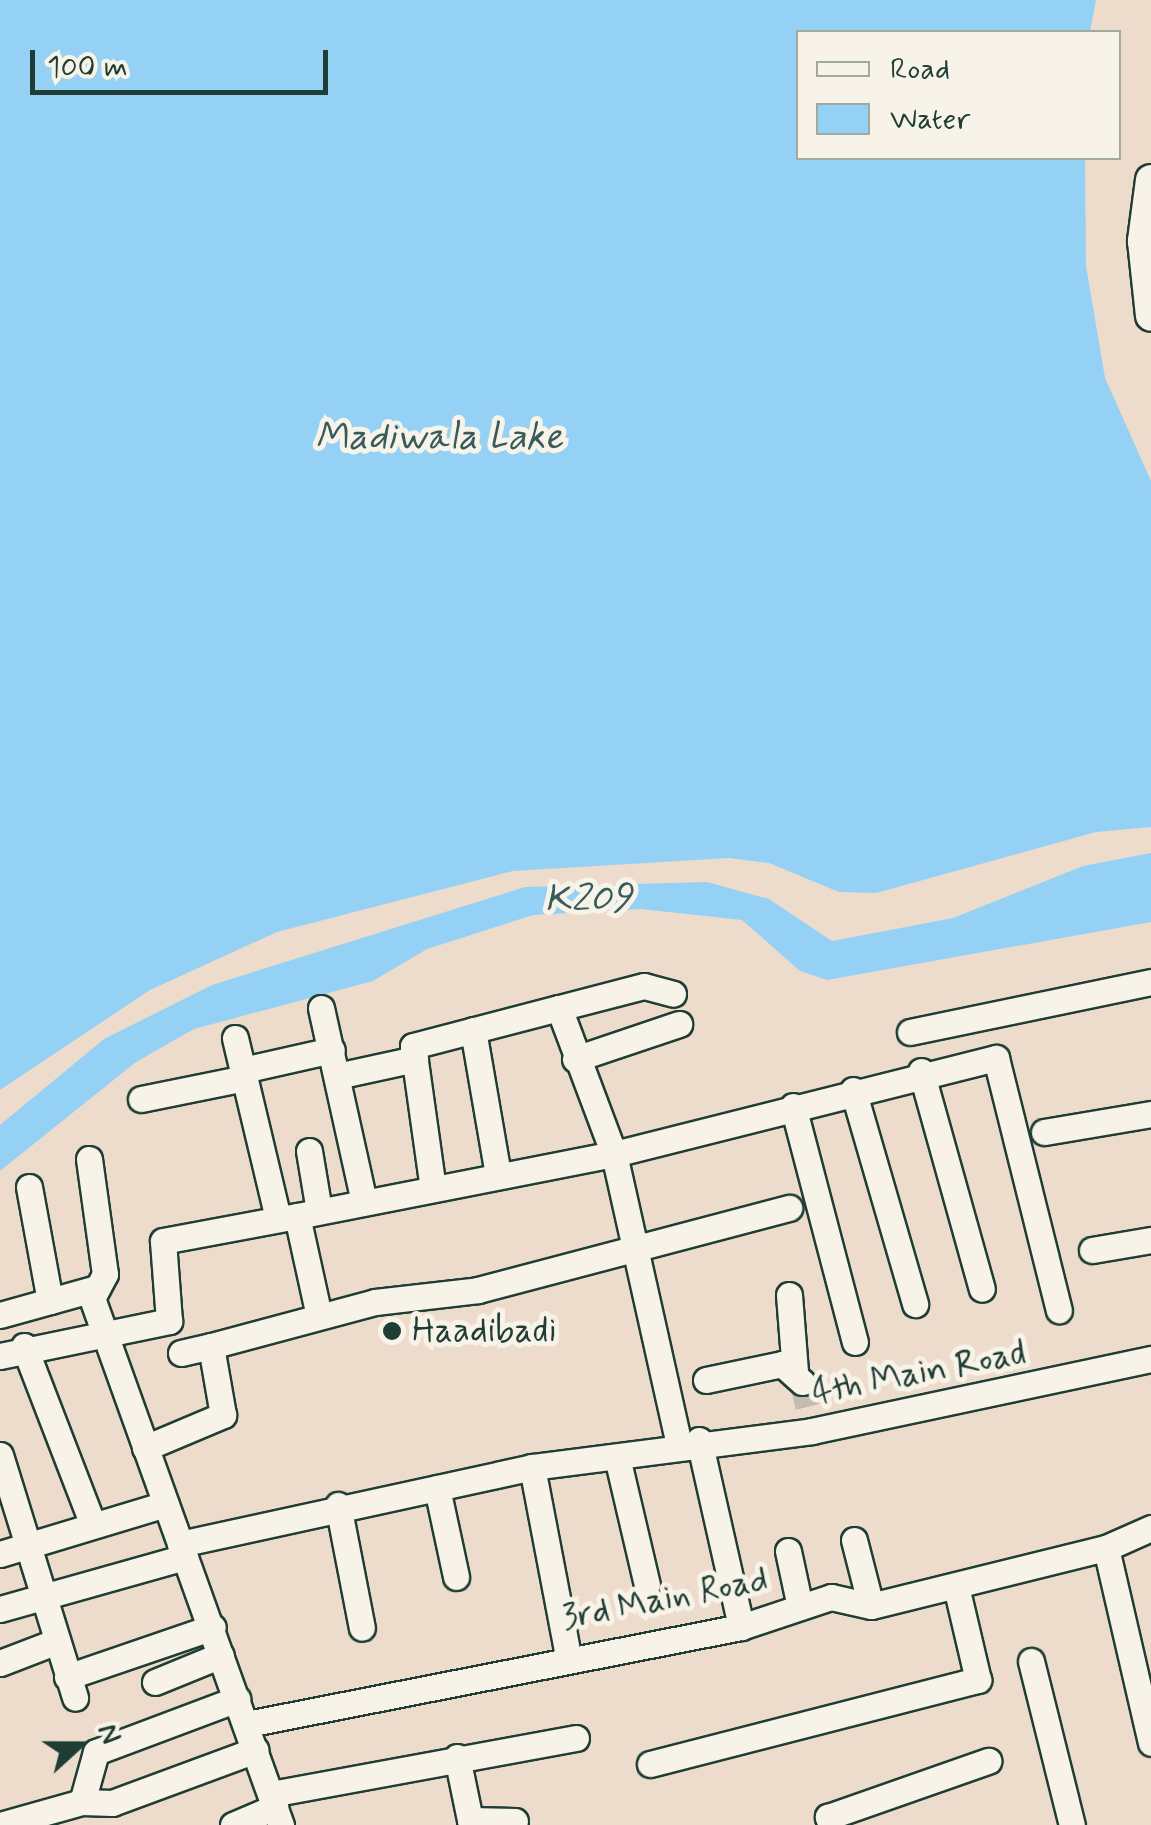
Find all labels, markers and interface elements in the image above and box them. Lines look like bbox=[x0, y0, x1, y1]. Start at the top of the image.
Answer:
scale bar bbox=[35, 30, 332, 92]
legend bbox=[796, 30, 1121, 160]
text: 100 m bbox=[47, 48, 128, 87]
text: Road bbox=[890, 50, 950, 89]
text: Water bbox=[890, 100, 970, 139]
water label: Madiwala Lake bbox=[312, 415, 566, 461]
water label: K209 bbox=[544, 877, 632, 923]
place label: Haadibadi bbox=[412, 1310, 557, 1352]
marker: Haadibadi bbox=[381, 1320, 403, 1342]
street label: 4th Main Road bbox=[809, 1332, 1029, 1414]
street label: 3rd Main Road bbox=[556, 1558, 774, 1640]
north arrow bbox=[30, 1695, 130, 1795]
text: N bbox=[88, 1719, 129, 1749]

